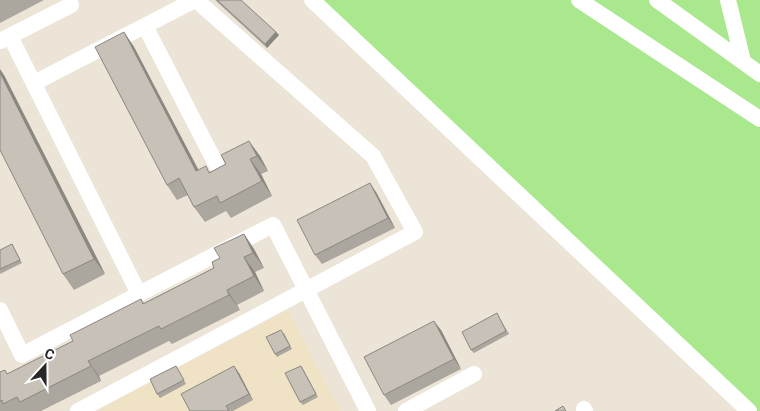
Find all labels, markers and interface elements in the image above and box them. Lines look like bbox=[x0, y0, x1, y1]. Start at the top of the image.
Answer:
north arrow bbox=[20, 341, 70, 391]
text: С bbox=[43, 345, 57, 363]

